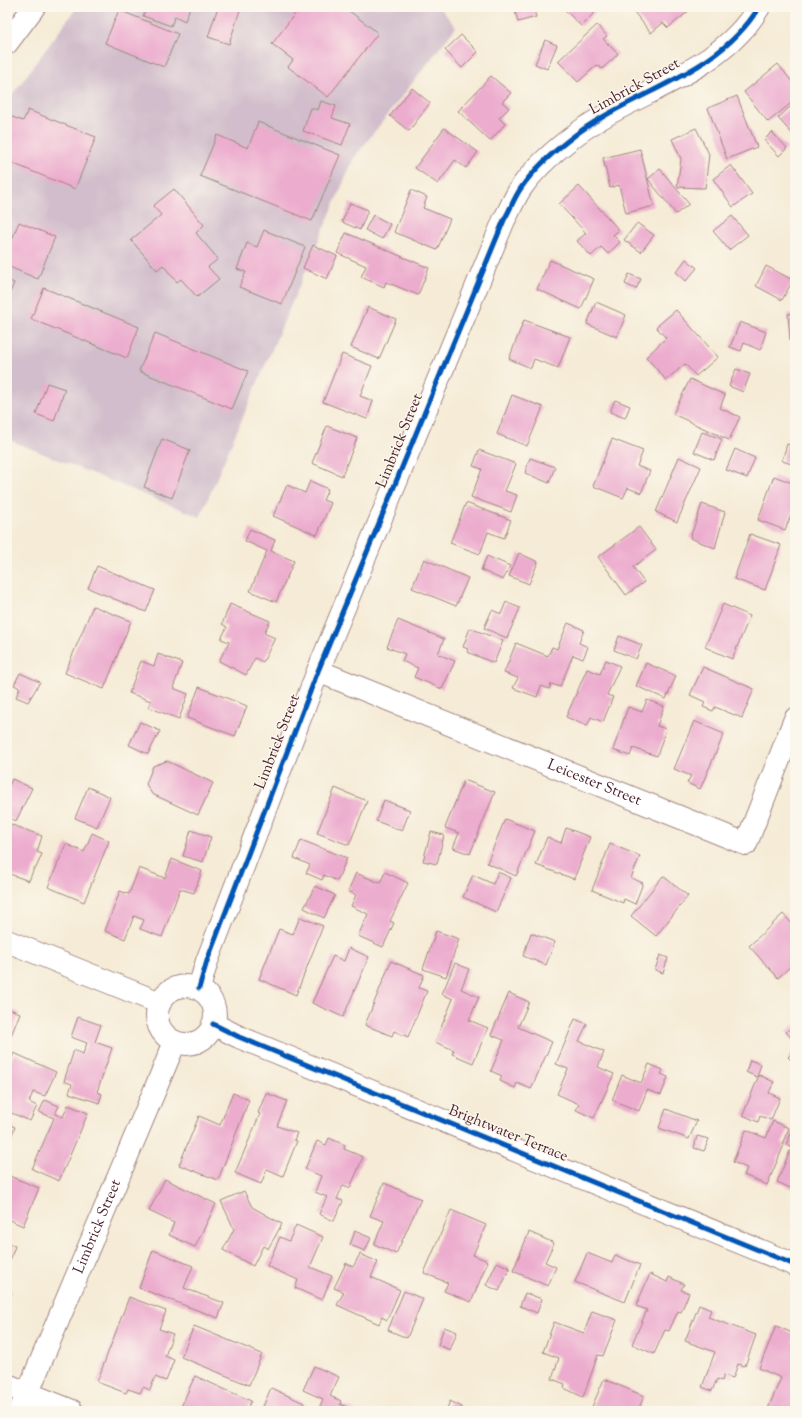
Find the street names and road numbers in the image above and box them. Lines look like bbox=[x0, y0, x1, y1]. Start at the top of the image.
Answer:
street label: Limbrick Street bbox=[586, 53, 684, 121]
street label: Limbrick Street bbox=[371, 391, 429, 491]
street label: Limbrick Street bbox=[250, 691, 306, 793]
street label: Leicester Street bbox=[544, 754, 644, 811]
street label: Brightwater Terrace bbox=[445, 1100, 571, 1168]
street label: Limbrick Street bbox=[68, 1176, 127, 1277]

